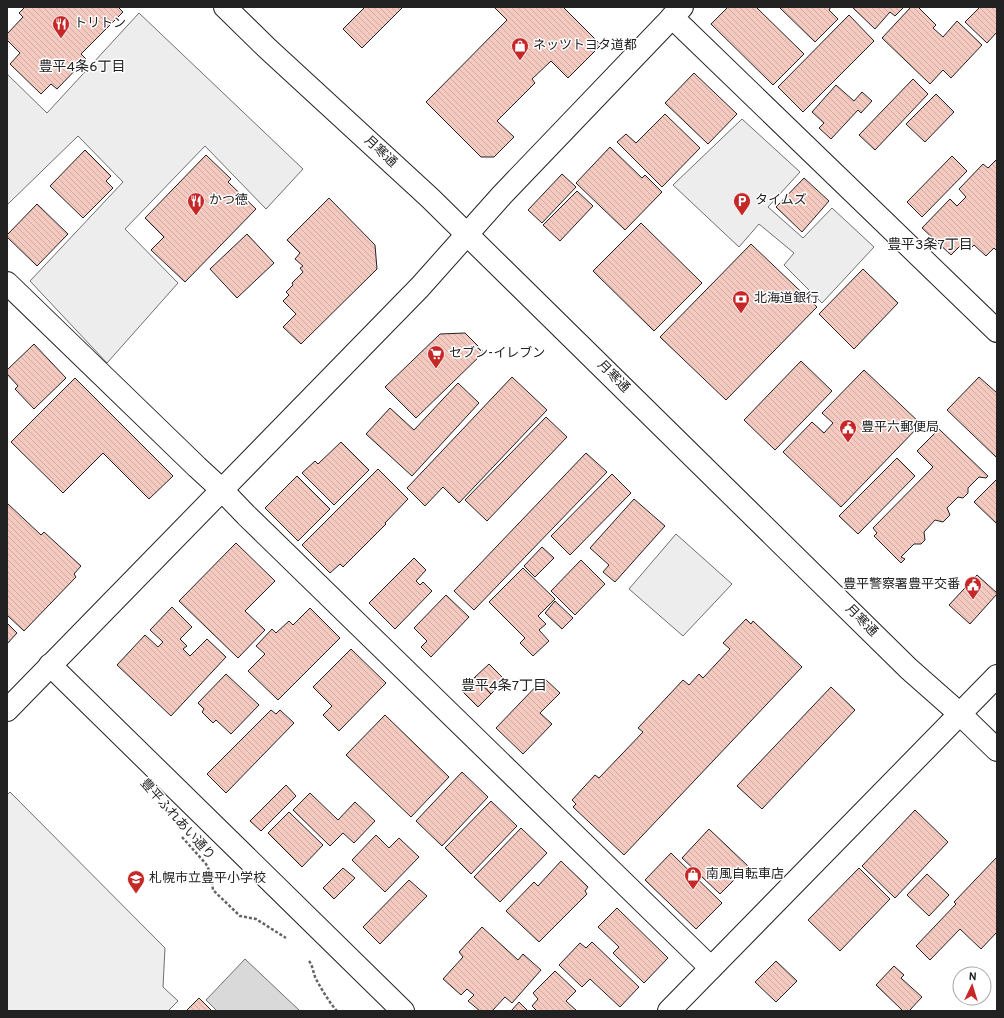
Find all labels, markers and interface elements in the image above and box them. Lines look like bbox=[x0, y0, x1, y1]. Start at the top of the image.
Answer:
restaurant icon: トリトン bbox=[51, 14, 71, 39]
place label: トリトン bbox=[74, 16, 126, 32]
shop icon: ネッツトヨタ道都 bbox=[510, 36, 530, 61]
place label: ネッツトヨタ道都 bbox=[533, 38, 637, 54]
district label: 豊平4条6丁目 bbox=[38, 59, 126, 76]
street label: 月寒通 bbox=[360, 133, 400, 171]
restaurant icon: かつ徳 bbox=[186, 191, 206, 216]
parking icon: タイムズ bbox=[732, 191, 752, 216]
place label: かつ徳 bbox=[209, 192, 248, 209]
place label: タイムズ bbox=[755, 192, 807, 209]
district label: 豊平3条7丁目 bbox=[887, 237, 973, 254]
bank icon: 北海道銀行 bbox=[731, 289, 751, 314]
place label: 北海道銀行 bbox=[754, 290, 819, 307]
supermarket icon: セブン-イレブン bbox=[426, 344, 446, 369]
place label: セブン-イレブン bbox=[449, 345, 545, 362]
street label: 月寒通 bbox=[594, 358, 632, 396]
public building icon: 豊平六郵便局 bbox=[838, 418, 858, 443]
place label: 豊平六郵便局 bbox=[861, 420, 939, 436]
public building icon: 豊平警察署豊平交番 bbox=[963, 575, 983, 600]
place label: 豊平警察署豊平交番 bbox=[843, 577, 960, 593]
street label: 月寒通 bbox=[842, 602, 880, 640]
district label: 豊平4条7丁目 bbox=[461, 678, 547, 695]
street label: 豊平ふれあい通り bbox=[136, 776, 218, 864]
shop icon: 南風自転車店 bbox=[683, 865, 703, 890]
place label: 南風自転車店 bbox=[706, 867, 784, 883]
school or university icon: 札幌市立豊平小学校 bbox=[126, 869, 146, 894]
place label: 札幌市立豊平小学校 bbox=[149, 870, 266, 887]
north arrow bbox=[952, 966, 992, 1006]
text: N bbox=[968, 970, 977, 984]

